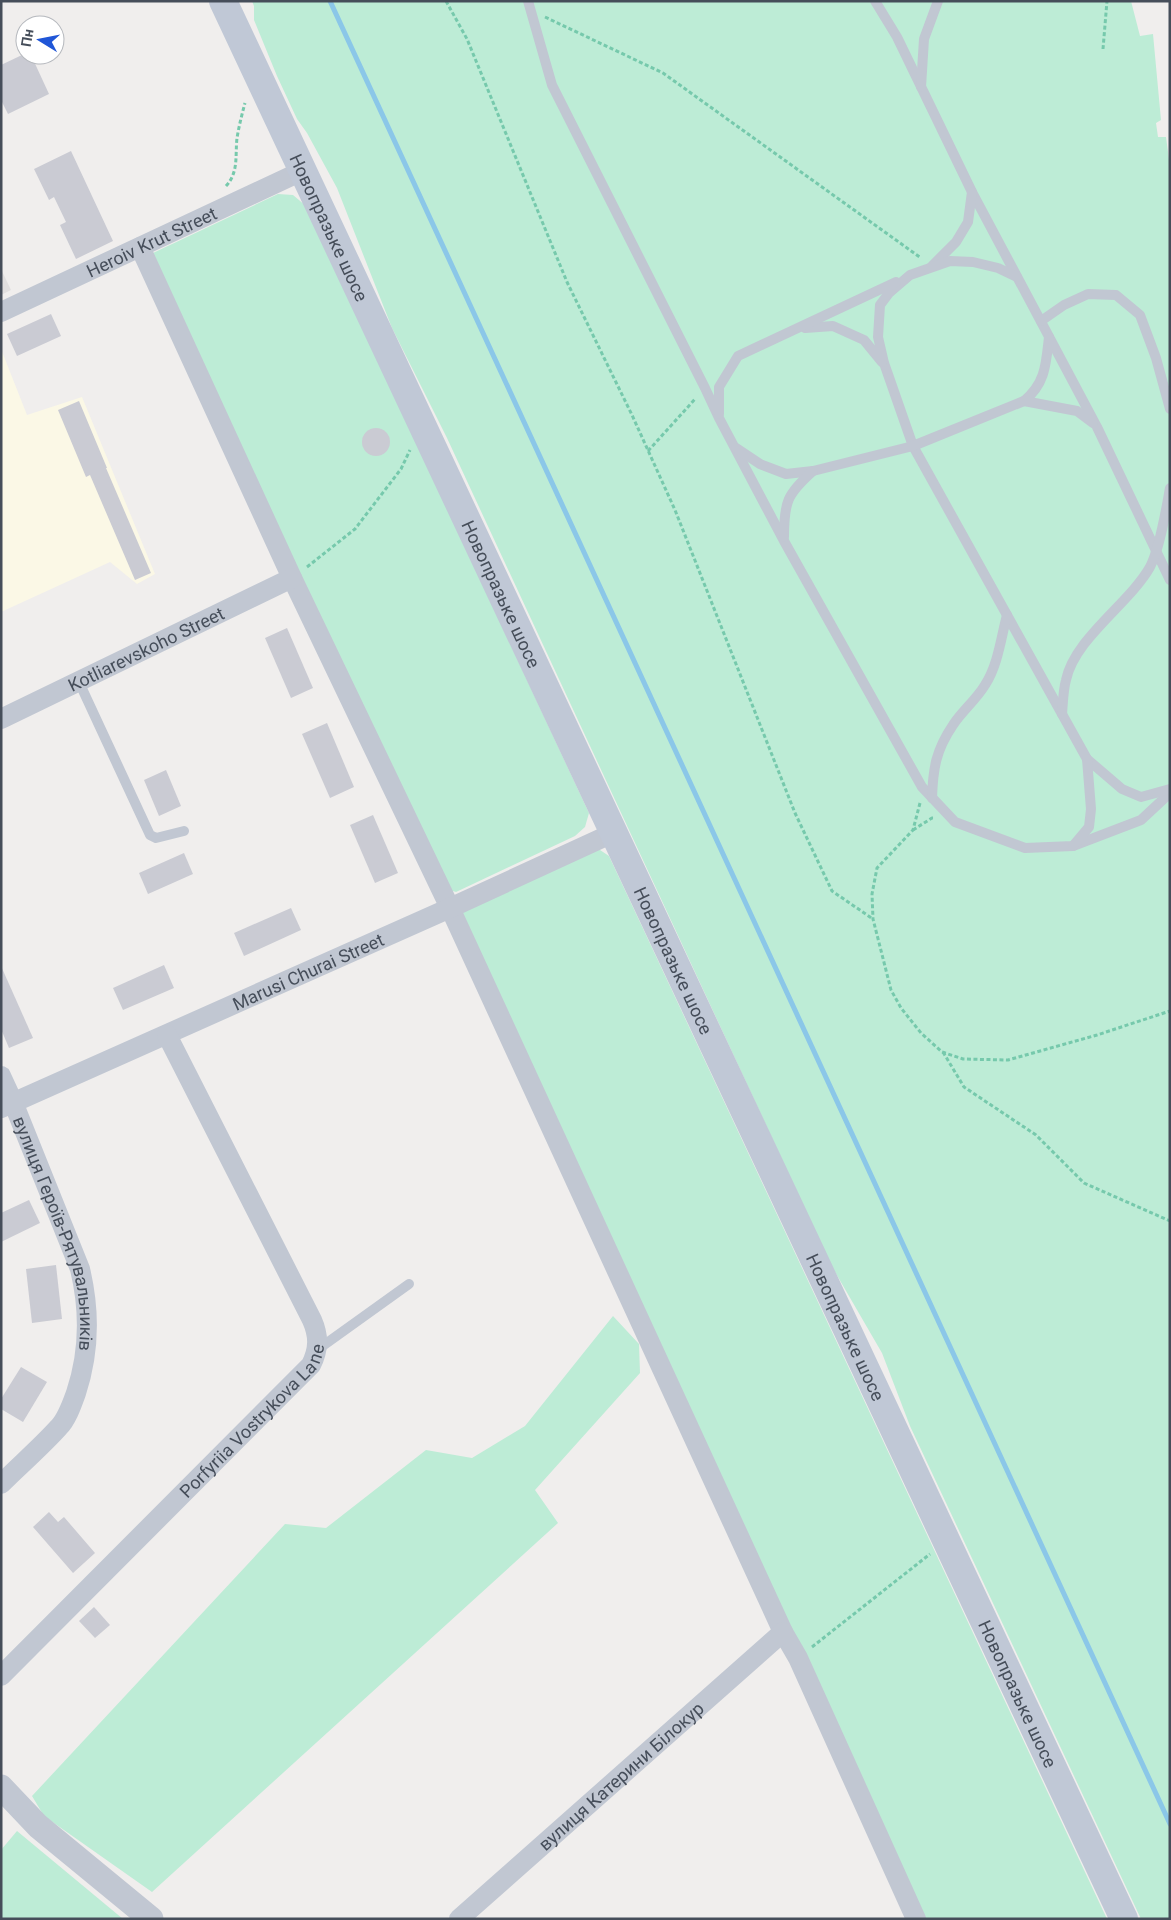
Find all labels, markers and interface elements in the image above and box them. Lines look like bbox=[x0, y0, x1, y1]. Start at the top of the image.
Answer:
north arrow bbox=[15, 15, 65, 65]
text: Пн bbox=[18, 28, 37, 48]
street label: Новопразьке шосе bbox=[286, 150, 373, 304]
street label: Heroiv Krut Street bbox=[83, 202, 220, 281]
street label: Новопразьке шосе bbox=[458, 517, 545, 671]
street label: Kotliarevskoho Street bbox=[64, 602, 227, 695]
street label: Новопразьке шосе bbox=[630, 883, 717, 1037]
street label: Marusi Churai Street bbox=[229, 928, 387, 1014]
street label: вулиця Героїв-Рятувальників bbox=[9, 1113, 98, 1352]
street label: Новопразьке шосе bbox=[802, 1250, 889, 1404]
street label: Porfyriia Vostrykova Lane bbox=[175, 1342, 328, 1501]
street label: Новопразьке шосе bbox=[975, 1617, 1062, 1771]
street label: вулиця Катерини Білокур bbox=[534, 1697, 708, 1854]

